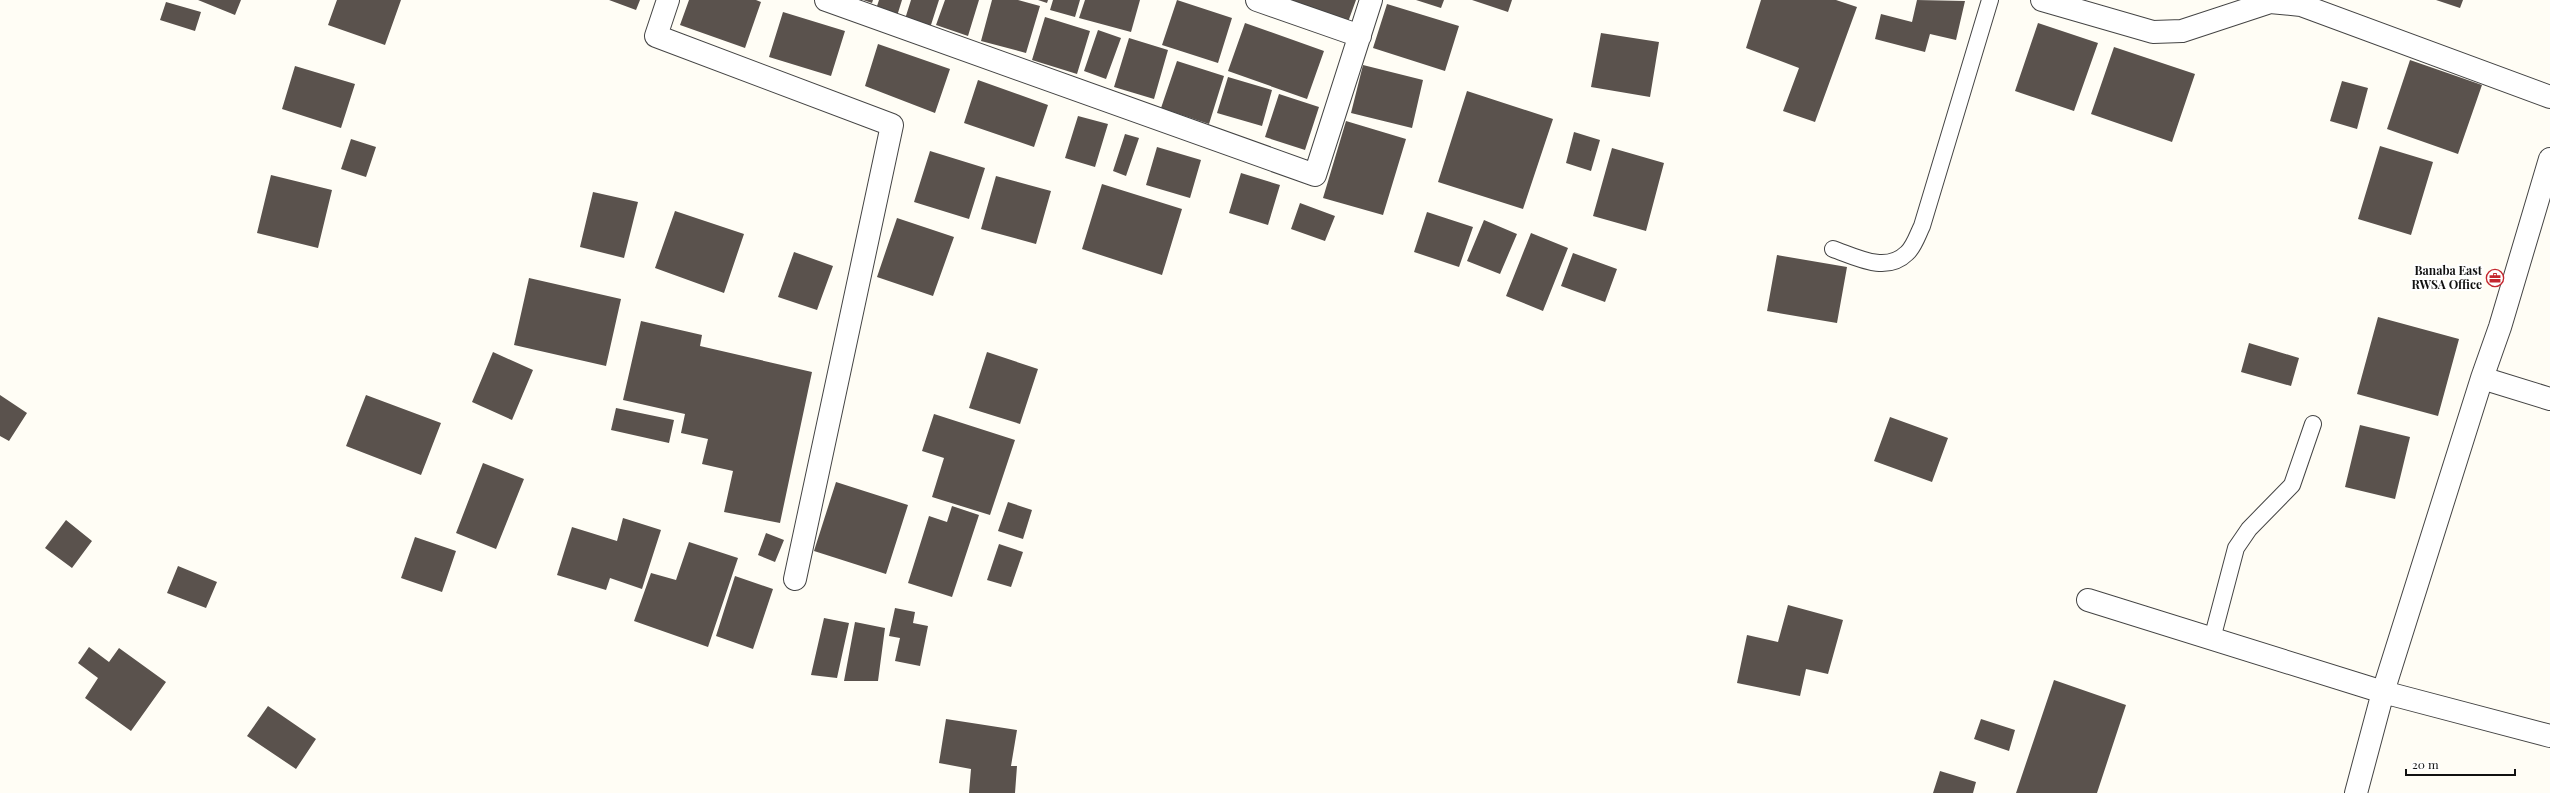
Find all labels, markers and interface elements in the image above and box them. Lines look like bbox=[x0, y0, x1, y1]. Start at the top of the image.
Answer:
place label: Banaba East RWSA Office bbox=[2412, 262, 2483, 292]
office icon: Banaba East RWSA Office bbox=[2485, 268, 2505, 288]
scale bar bbox=[2406, 751, 2515, 777]
text: 20 m bbox=[2412, 756, 2439, 772]

